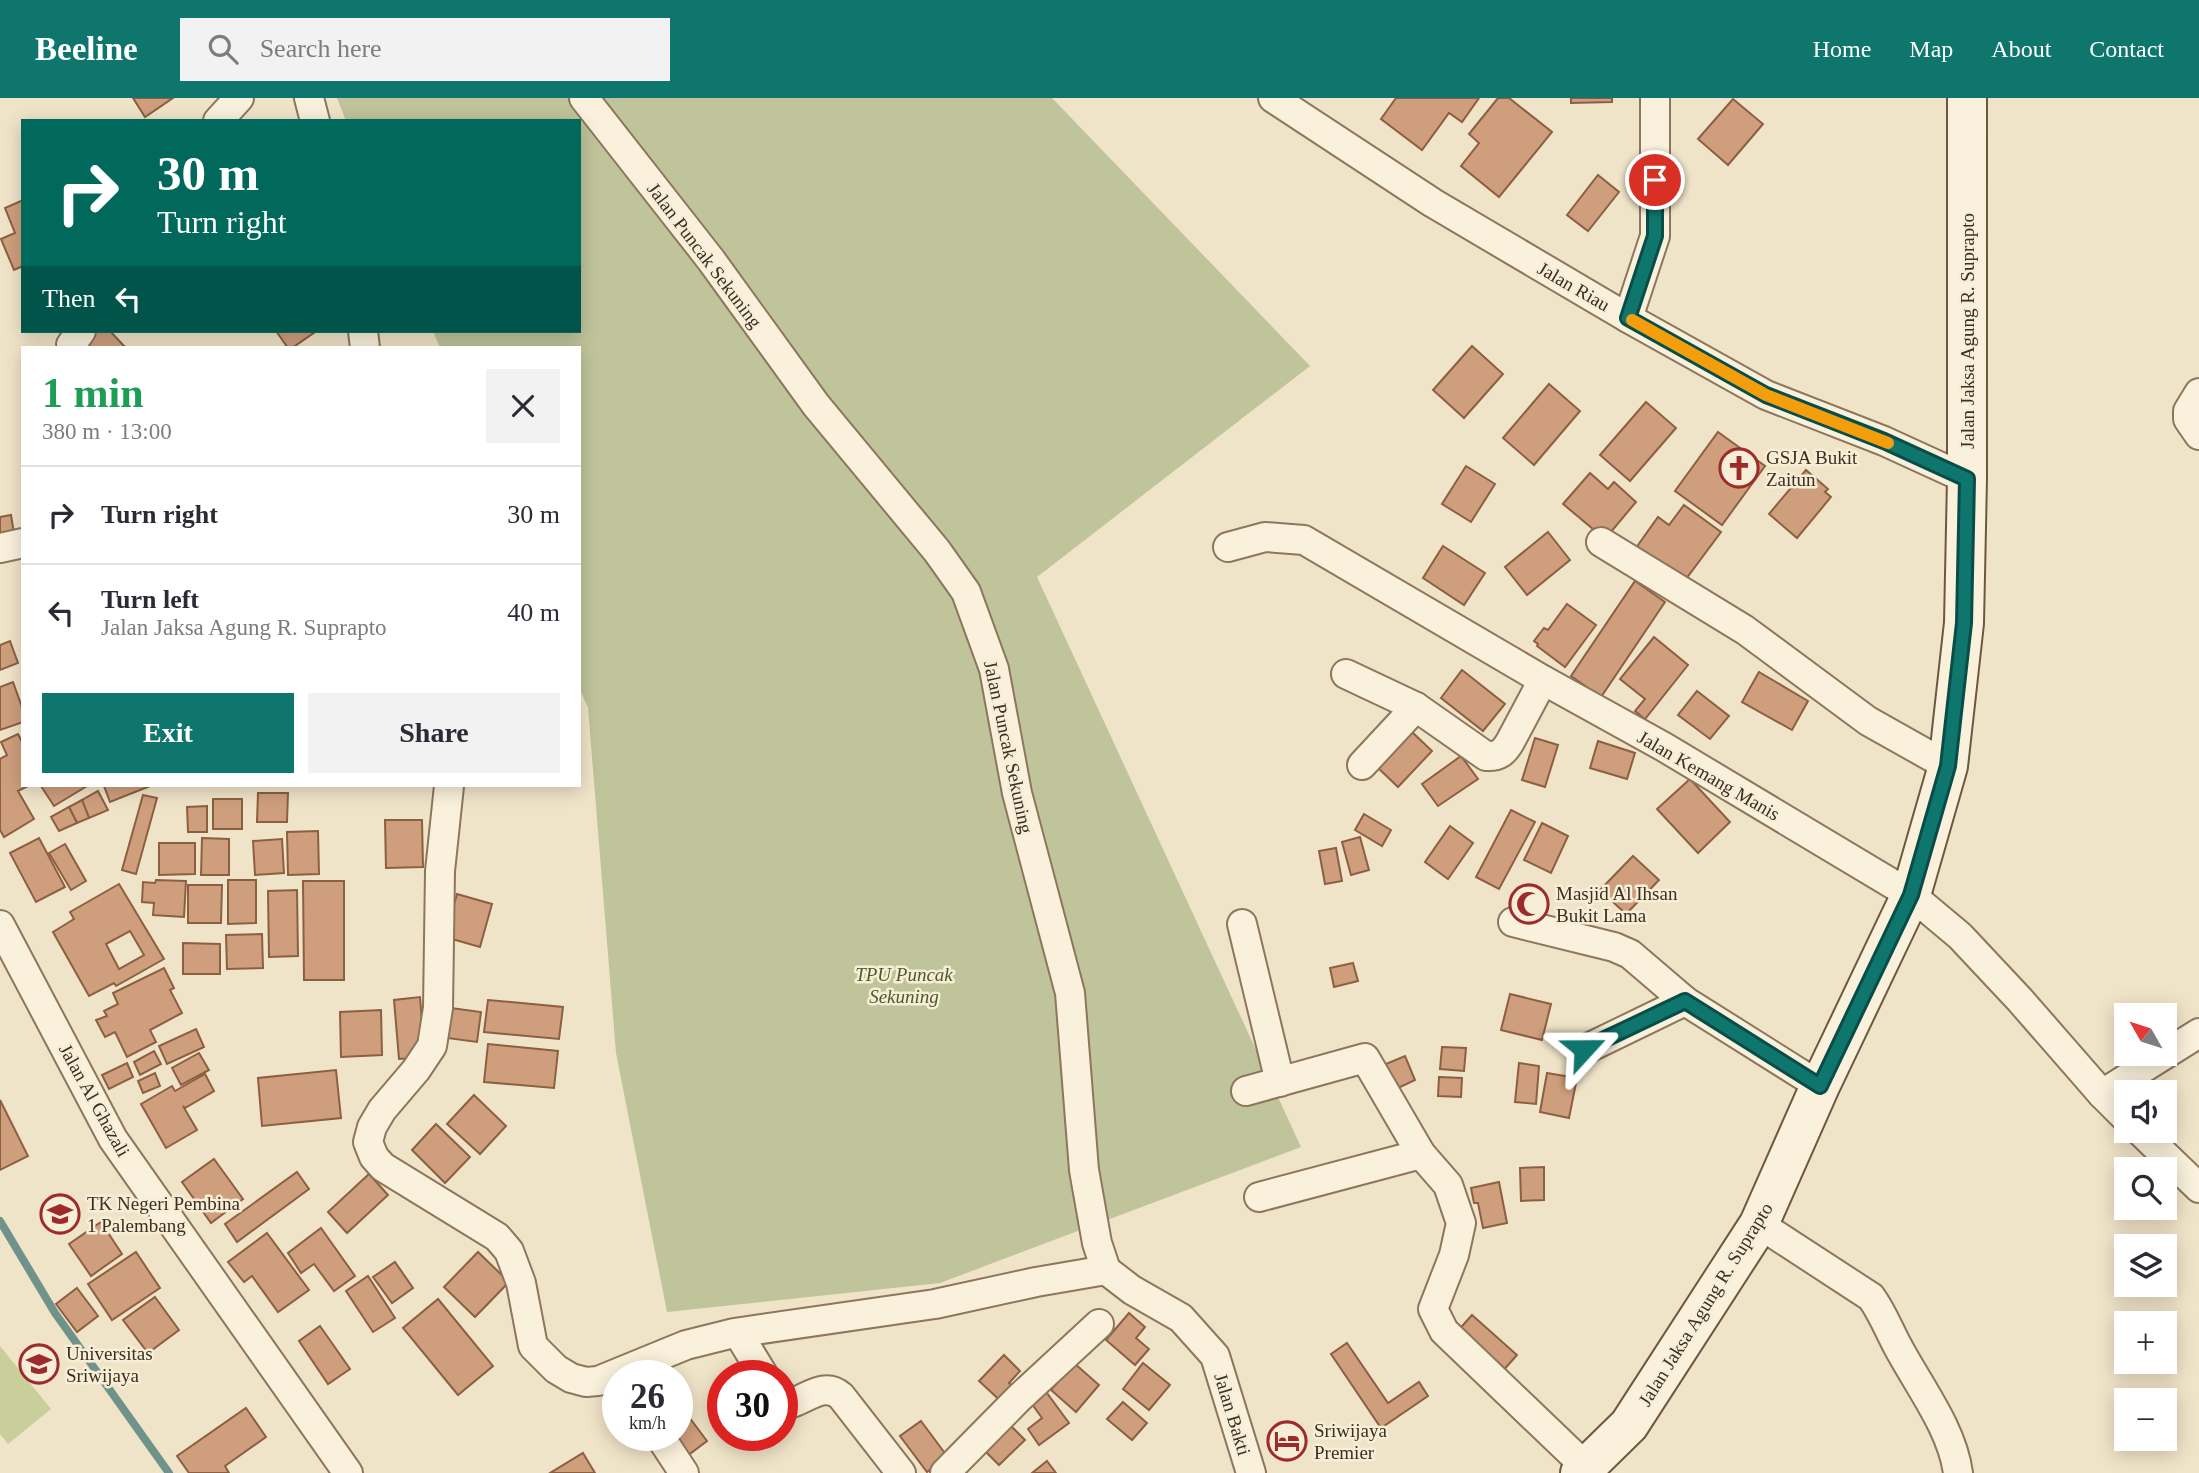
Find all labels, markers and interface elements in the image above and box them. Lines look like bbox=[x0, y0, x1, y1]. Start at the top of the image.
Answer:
search box bbox=[180, 18, 670, 81]
icon: search bbox=[204, 30, 242, 68]
text: Beeline bbox=[35, 31, 138, 67]
text: Search here bbox=[260, 34, 382, 63]
text: Home bbox=[1813, 36, 1871, 62]
text: Map bbox=[1909, 36, 1953, 62]
text: About bbox=[1991, 36, 2051, 62]
text: Contact bbox=[2089, 36, 2164, 62]
text: 30 m bbox=[157, 146, 259, 201]
icon: right bbox=[42, 147, 133, 238]
pin bbox=[1625, 150, 1685, 210]
icon: arrive bbox=[1636, 161, 1674, 199]
street label: Jalan Puncak Sekuning bbox=[643, 179, 766, 332]
text: Turn right bbox=[157, 204, 287, 240]
street label: Jalan Jaksa Agung R. Suprapto bbox=[1957, 213, 1978, 449]
street label: Jalan Riau bbox=[1534, 257, 1614, 316]
icon: left bbox=[109, 280, 147, 318]
text: Then bbox=[42, 284, 95, 313]
button: close bbox=[486, 369, 560, 443]
text: 1 min bbox=[42, 370, 144, 416]
text: 380 m · 13:00 bbox=[42, 419, 172, 444]
church icon: GSJA Bukit Zaitun bbox=[1718, 447, 1760, 489]
place label: GSJA Bukit Zaitun bbox=[1766, 447, 1858, 490]
icon: right bbox=[42, 496, 80, 534]
text: Turn right bbox=[101, 500, 218, 529]
text: 30 m bbox=[507, 500, 560, 529]
text: Turn left bbox=[101, 585, 199, 614]
icon: left bbox=[42, 594, 80, 632]
text: 40 m bbox=[507, 598, 560, 627]
text: Jalan Jaksa Agung R. Suprapto bbox=[101, 615, 387, 640]
street label: Jalan Puncak Sekuning bbox=[980, 659, 1037, 836]
button: Exit bbox=[42, 693, 294, 773]
button: Share bbox=[308, 693, 560, 773]
street label: Jalan Kemang Manis bbox=[1634, 726, 1783, 825]
mosque icon: Masjid Al Ihsan Bukit Lama bbox=[1508, 883, 1550, 925]
place label: Masjid Al Ihsan Bukit Lama bbox=[1556, 883, 1678, 926]
park label: TPU Puncak Sekuning bbox=[855, 964, 953, 1007]
north arrow bbox=[2114, 1003, 2177, 1066]
map controls bbox=[2114, 1003, 2177, 1451]
position arrow bbox=[1547, 1012, 1621, 1086]
street label: Jalan Al Ghazali bbox=[55, 1040, 134, 1160]
button: sound bbox=[2114, 1080, 2177, 1143]
button: search bbox=[2114, 1157, 2177, 1220]
school or university icon: TK Negeri Pembina 1 Palembang bbox=[39, 1193, 81, 1235]
place label: TK Negeri Pembina 1 Palembang bbox=[87, 1193, 241, 1236]
street label: Jalan Jaksa Agung R. Suprapto bbox=[1634, 1199, 1777, 1410]
button: layers bbox=[2114, 1234, 2177, 1297]
button: + bbox=[2114, 1311, 2177, 1374]
school or university icon: Universitas Sriwijaya bbox=[18, 1343, 60, 1385]
place label: Universitas Sriwijaya bbox=[66, 1343, 153, 1386]
speed limit sign: 30 bbox=[707, 1360, 798, 1451]
street label: Jalan Bakti bbox=[1210, 1370, 1255, 1458]
text: 26 bbox=[630, 1377, 665, 1416]
button: − bbox=[2114, 1388, 2177, 1451]
text: km/h bbox=[629, 1413, 666, 1433]
hotel icon: Sriwijaya Premier bbox=[1266, 1420, 1308, 1462]
place label: Sriwijaya Premier bbox=[1314, 1420, 1387, 1463]

